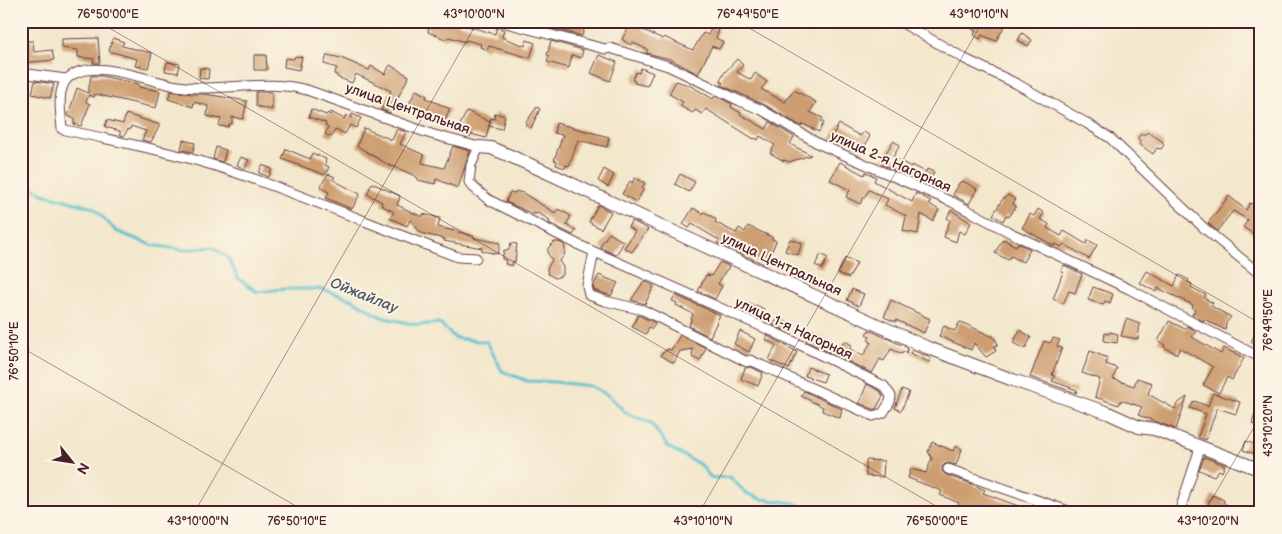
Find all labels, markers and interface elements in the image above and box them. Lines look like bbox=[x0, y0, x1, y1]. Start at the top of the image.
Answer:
text: 76°50'00"E bbox=[77, 7, 139, 22]
text: 43°10'00"N bbox=[443, 7, 505, 22]
text: 76°49'50"E bbox=[717, 7, 779, 22]
text: 43°10'10"N bbox=[949, 7, 1009, 22]
street label: улица Центральная bbox=[343, 79, 473, 138]
street label: улица 2-я Нагорная bbox=[828, 127, 954, 196]
street label: улица Центральная bbox=[719, 229, 845, 300]
water label: Ойжайлау bbox=[327, 273, 402, 318]
text: 76°49'50"E bbox=[1261, 289, 1276, 351]
street label: улица 1-я Нагорная bbox=[732, 294, 855, 363]
text: 76°50'10"E bbox=[7, 321, 22, 381]
text: 43°10'20"N bbox=[1261, 395, 1276, 457]
north arrow bbox=[48, 436, 98, 486]
text: N bbox=[73, 459, 93, 477]
text: 43°10'00"N bbox=[167, 514, 229, 529]
text: 76°50'10"E bbox=[267, 514, 327, 529]
text: 43°10'10"N bbox=[673, 514, 733, 529]
text: 76°50'00"E bbox=[906, 514, 968, 529]
text: 43°10'20"N bbox=[1177, 514, 1239, 529]

